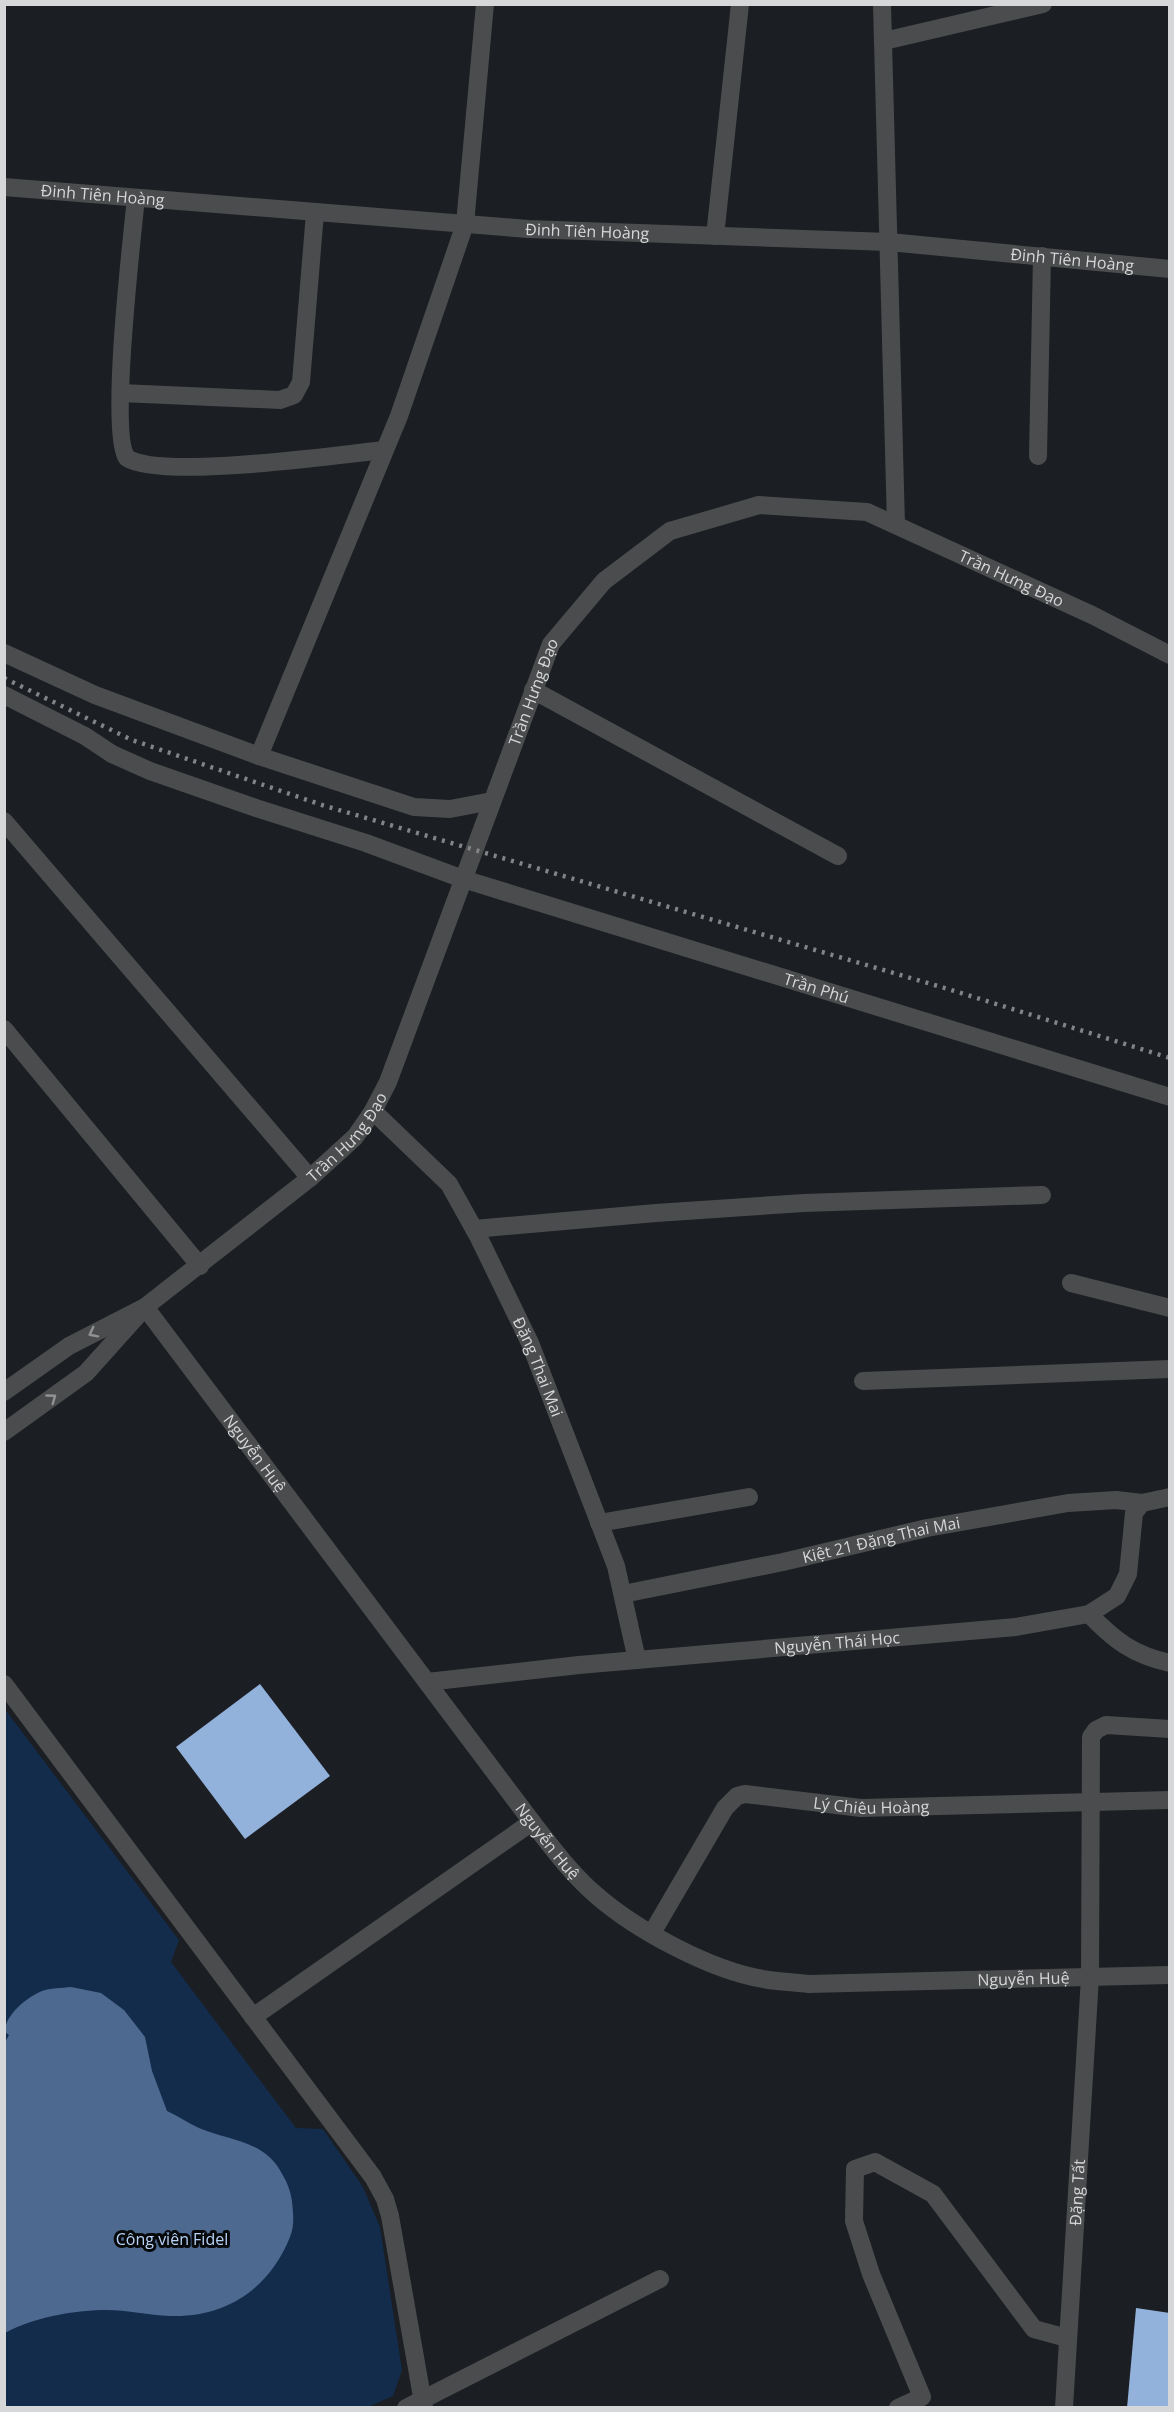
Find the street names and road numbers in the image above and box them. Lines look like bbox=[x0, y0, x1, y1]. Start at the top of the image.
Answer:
street label: Đinh Tiên Hoàng bbox=[40, 179, 166, 211]
street label: Đinh Tiên Hoàng bbox=[525, 218, 650, 244]
street label: Đinh Tiên Hoàng bbox=[1009, 243, 1135, 277]
street label: Trần Hưng Đạo bbox=[955, 545, 1068, 612]
street label: Trần Hưng Đạo bbox=[503, 633, 563, 749]
street label: Trần Phú bbox=[781, 968, 852, 1008]
street label: Trần Hưng Đạo bbox=[302, 1088, 392, 1187]
street label: Đặng Thai Mai bbox=[508, 1313, 568, 1420]
street label: Nguyễn Huệ bbox=[218, 1410, 291, 1497]
street label: Kiệt 21 Đặng Thai Mai bbox=[800, 1511, 962, 1568]
street label: Nguyễn Thái Học bbox=[773, 1626, 901, 1659]
street label: Lý Chiêu Hoàng bbox=[812, 1791, 930, 1819]
street label: Nguyễn Huệ bbox=[510, 1798, 585, 1884]
street label: Nguyễn Huệ bbox=[977, 1967, 1070, 1991]
street label: Đặng Tất bbox=[1064, 2158, 1090, 2226]

